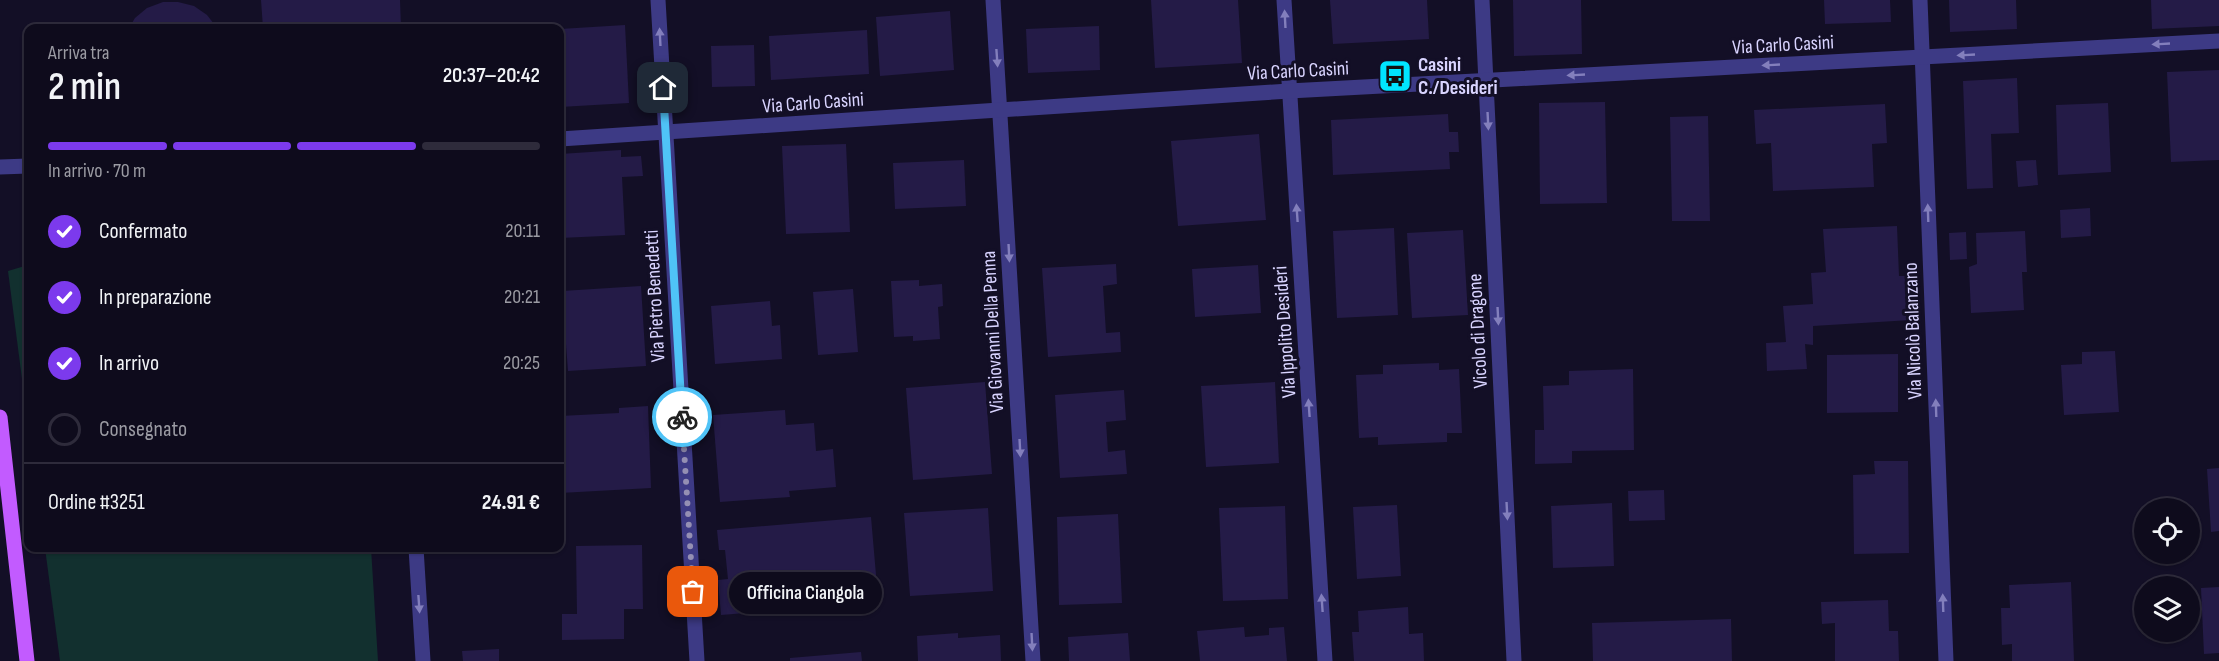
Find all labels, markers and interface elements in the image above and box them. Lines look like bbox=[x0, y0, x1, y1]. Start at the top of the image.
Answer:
one-way arrow bbox=[1280, 9, 1290, 28]
one-way arrow bbox=[655, 27, 664, 46]
street label: Via Carlo Casini bbox=[1732, 30, 1835, 60]
one-way arrow bbox=[2151, 40, 2170, 49]
text: Arriva tra bbox=[48, 41, 110, 65]
one-way arrow bbox=[992, 49, 1001, 68]
one-way arrow bbox=[1956, 50, 1975, 60]
place label: Casini C./Desideri bbox=[1418, 53, 1498, 100]
street label: Via Carlo Casini bbox=[1247, 56, 1350, 86]
bus stop icon: Casini C./Desideri bbox=[1377, 58, 1413, 94]
one-way arrow bbox=[1762, 61, 1781, 70]
text: 20:37–20:42 bbox=[443, 62, 540, 89]
pin bbox=[637, 62, 688, 113]
text: 2 min bbox=[48, 64, 121, 111]
icon: home bbox=[646, 71, 679, 104]
one-way arrow bbox=[1567, 71, 1586, 80]
street label: Via Carlo Casini bbox=[761, 87, 865, 119]
one-way arrow bbox=[1484, 112, 1493, 131]
text: In arrivo · 70 m bbox=[48, 159, 146, 183]
one-way arrow bbox=[1923, 203, 1933, 222]
one-way arrow bbox=[1292, 204, 1302, 223]
icon: check bbox=[48, 215, 81, 248]
text: Confermato bbox=[99, 218, 187, 245]
text: 20:11 bbox=[505, 219, 540, 243]
street label: Via Pietro Benedetti bbox=[640, 229, 670, 363]
one-way arrow bbox=[1004, 244, 1013, 263]
street label: Via Giovanni Della Penna bbox=[977, 250, 1009, 414]
street label: Via Nicolò Balanzano bbox=[1899, 262, 1927, 400]
street label: Via Ippolito Desideri bbox=[1268, 265, 1302, 399]
street label: Vicolo di Dragone bbox=[1463, 273, 1493, 389]
icon: check bbox=[48, 281, 81, 314]
text: In preparazione bbox=[99, 284, 212, 311]
text: 20:21 bbox=[504, 285, 540, 309]
one-way arrow bbox=[1493, 307, 1502, 326]
icon: check bbox=[48, 347, 81, 380]
text: In arrivo bbox=[99, 350, 159, 377]
text: 20:25 bbox=[503, 351, 540, 375]
courier bbox=[652, 387, 712, 447]
one-way arrow bbox=[1305, 398, 1314, 417]
one-way arrow bbox=[1931, 398, 1940, 417]
icon: bike bbox=[666, 401, 699, 434]
text: Consegnato bbox=[99, 416, 187, 443]
one-way arrow bbox=[1016, 438, 1025, 457]
text: Ordine #3251 bbox=[48, 489, 145, 516]
text: 24.91 € bbox=[482, 489, 540, 516]
map controls bbox=[2134, 498, 2200, 642]
button: locate bbox=[2134, 498, 2200, 564]
one-way arrow bbox=[1502, 501, 1511, 520]
pin bbox=[667, 566, 718, 617]
callout: Officina Ciangola bbox=[729, 571, 882, 613]
icon: bag bbox=[676, 575, 709, 608]
button: layers bbox=[2134, 576, 2200, 642]
text: Officina Ciangola bbox=[747, 581, 864, 605]
one-way arrow bbox=[1317, 593, 1326, 612]
one-way arrow bbox=[1939, 593, 1948, 612]
one-way arrow bbox=[415, 595, 424, 614]
one-way arrow bbox=[1027, 633, 1036, 652]

